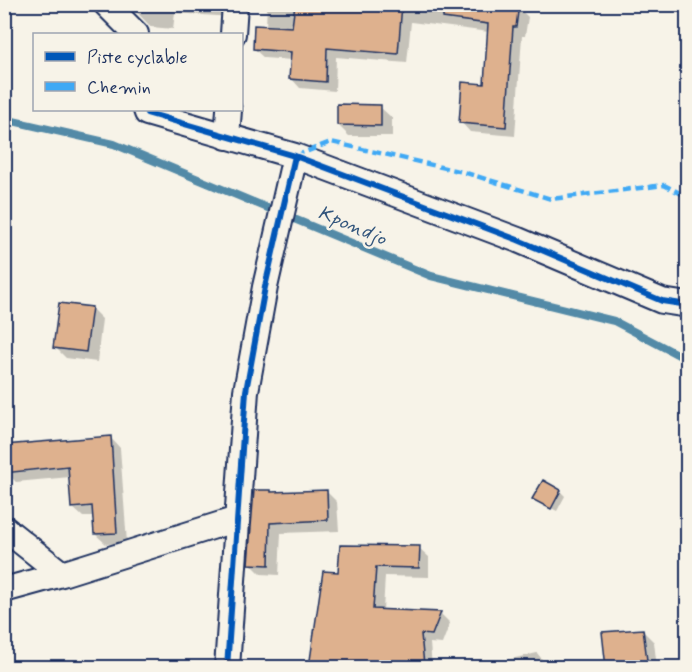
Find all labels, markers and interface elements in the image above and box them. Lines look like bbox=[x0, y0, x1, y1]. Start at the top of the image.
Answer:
legend bbox=[33, 33, 243, 111]
text: Piste cyclable bbox=[87, 46, 188, 70]
text: Chemin bbox=[87, 76, 151, 100]
water label: Kpondjo bbox=[313, 199, 391, 253]

